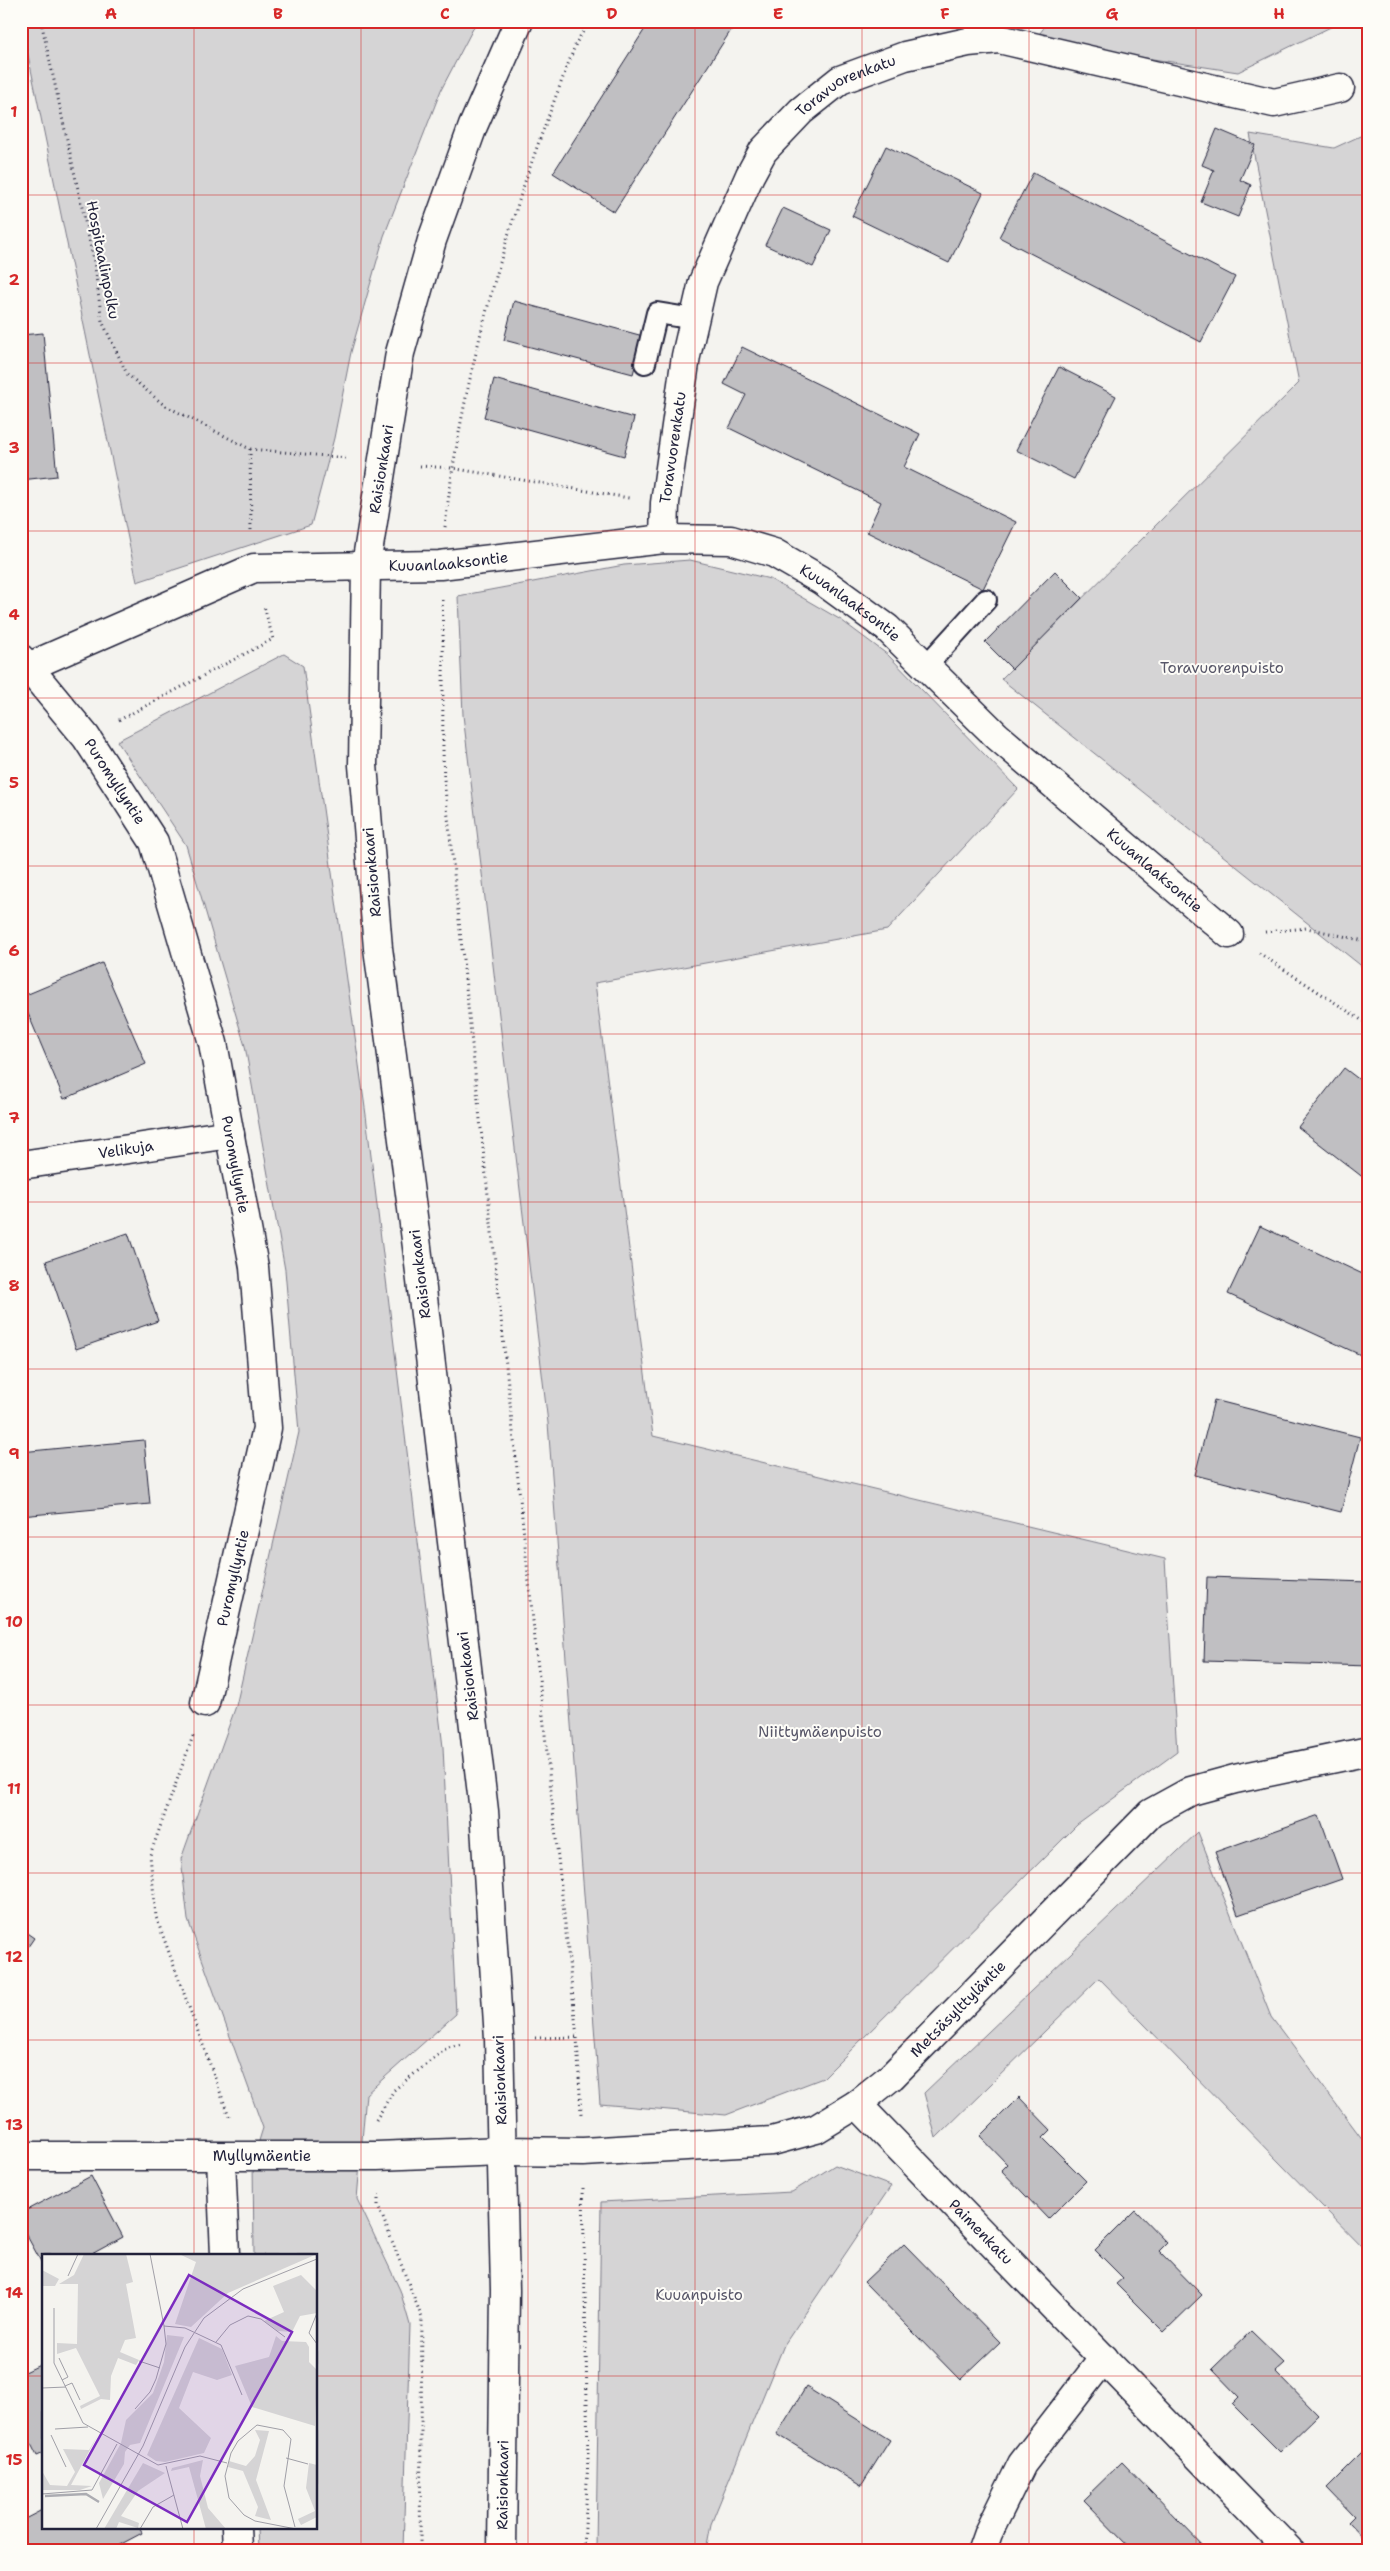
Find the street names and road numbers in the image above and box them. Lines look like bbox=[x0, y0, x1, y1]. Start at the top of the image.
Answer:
street label: Toravuorenkatu bbox=[791, 50, 899, 121]
street label: Hospitaalinpolku bbox=[82, 199, 124, 321]
street label: Toravuorenkatu bbox=[655, 390, 691, 505]
street label: Raisionkaari bbox=[364, 423, 398, 515]
street label: Kuuanlaaksontie bbox=[388, 547, 509, 576]
street label: Kuuanlaaksontie bbox=[796, 560, 905, 646]
street label: Puromyllyntie bbox=[80, 735, 150, 828]
street label: Kuuanlaaksontie bbox=[1102, 824, 1207, 917]
street label: Raisionkaari bbox=[358, 826, 386, 918]
street label: Puromyllyntie bbox=[217, 1114, 254, 1215]
street label: Velikuja bbox=[97, 1135, 156, 1163]
street label: Raisionkaari bbox=[405, 1228, 435, 1320]
street label: Puromyllyntie bbox=[212, 1528, 254, 1628]
street label: Raisionkaari bbox=[453, 1630, 483, 1722]
street label: Metsäsylttyläntie bbox=[906, 1956, 1010, 2062]
street label: Raisionkaari bbox=[488, 2035, 512, 2125]
street label: Myllymäentie bbox=[213, 2146, 311, 2166]
street label: Paimenkatu bbox=[944, 2195, 1017, 2269]
street label: Raisionkaari bbox=[492, 2440, 513, 2530]

